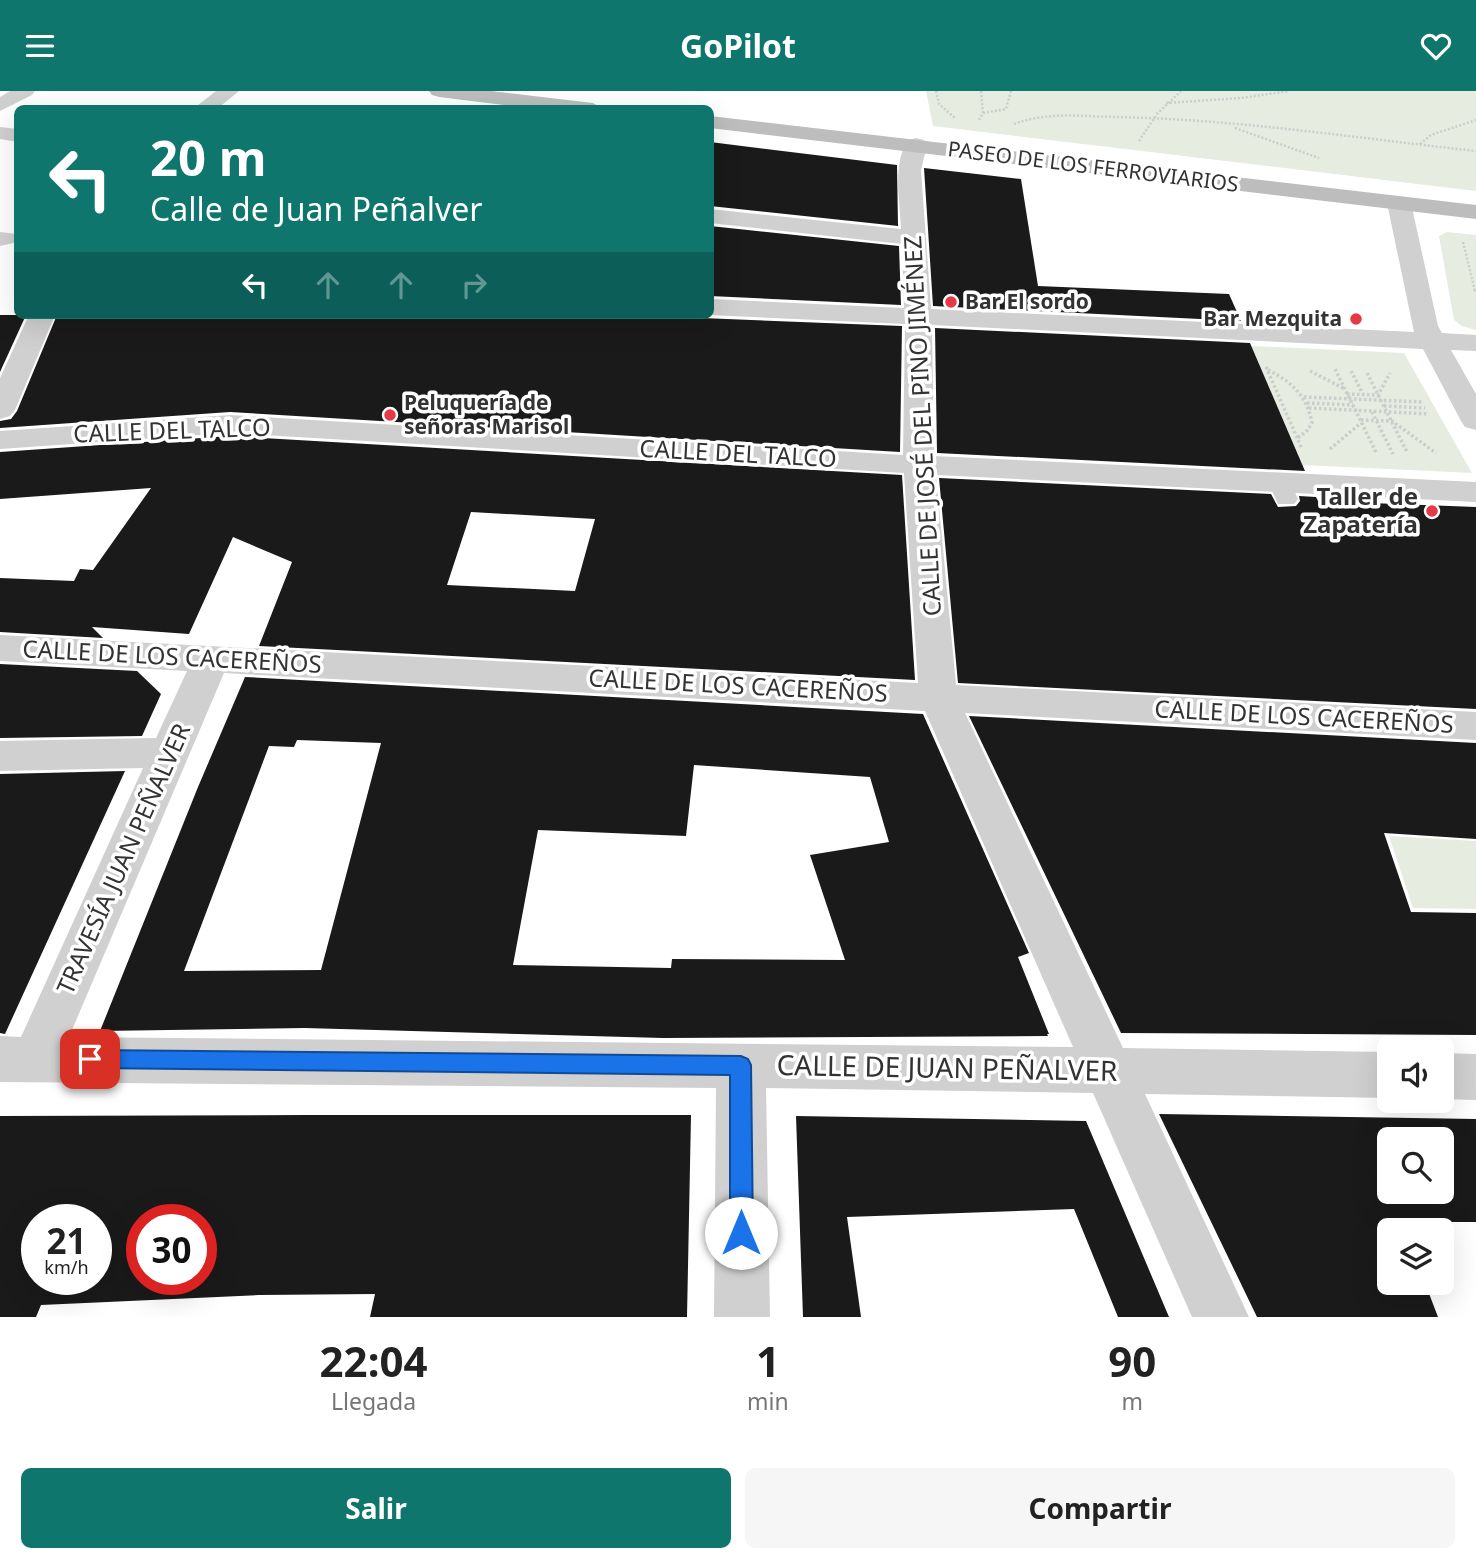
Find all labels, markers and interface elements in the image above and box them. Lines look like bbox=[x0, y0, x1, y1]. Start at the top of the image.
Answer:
text: GoPilot bbox=[680, 24, 796, 67]
icon: menu bbox=[21, 27, 59, 65]
icon: heart bbox=[1417, 27, 1455, 65]
text: 20 m bbox=[150, 124, 267, 190]
icon: left bbox=[35, 133, 126, 224]
street label: PASEO DE LOS FERROVIARIOS bbox=[946, 134, 1240, 198]
text: Calle de Juan Peñalver bbox=[150, 187, 483, 230]
street label: CALLE DE JOSÉ DEL PINO JIMÉNEZ bbox=[895, 235, 948, 617]
icon: left bbox=[236, 266, 274, 304]
icon: ahead bbox=[309, 266, 347, 304]
icon: ahead bbox=[382, 266, 420, 304]
icon: right bbox=[455, 266, 493, 304]
place label: Bar El sordo bbox=[965, 287, 1089, 315]
marker: Bar El sordo bbox=[943, 294, 959, 310]
place label: Bar Mezquita bbox=[1203, 304, 1342, 332]
marker: Bar Mezquita bbox=[1348, 311, 1364, 327]
place label: Peluquería de señoras Marisol bbox=[404, 388, 569, 440]
marker: Peluquería de señoras Marisol bbox=[382, 407, 398, 423]
street label: CALLE DEL TALCO bbox=[73, 410, 271, 449]
street label: CALLE DEL TALCO bbox=[639, 431, 838, 474]
place label: Taller de Zapatería bbox=[1303, 479, 1418, 540]
marker: Taller de Zapatería bbox=[1424, 503, 1440, 519]
street label: CALLE DE LOS CACEREÑOS bbox=[22, 631, 323, 680]
street label: CALLE DE LOS CACEREÑOS bbox=[588, 660, 889, 709]
street label: CALLE DE LOS CACEREÑOS bbox=[1154, 691, 1455, 740]
street label: TRAVESÍA JUAN PEÑALVER bbox=[48, 718, 197, 999]
pin bbox=[60, 1029, 120, 1089]
map controls bbox=[1377, 1036, 1454, 1295]
button: sound bbox=[1377, 1036, 1454, 1113]
icon: arrive bbox=[71, 1040, 109, 1078]
street label: CALLE DE JUAN PEÑALVER bbox=[776, 1045, 1118, 1089]
button: search bbox=[1377, 1127, 1454, 1204]
position arrow bbox=[704, 1196, 778, 1270]
speed limit sign: 30 bbox=[126, 1204, 217, 1295]
text: 21 bbox=[46, 1217, 87, 1264]
button: layers bbox=[1377, 1218, 1454, 1295]
text: km/h bbox=[44, 1255, 89, 1279]
text: 22:04 bbox=[320, 1332, 428, 1389]
text: 1 bbox=[756, 1332, 780, 1389]
text: 90 bbox=[1108, 1332, 1156, 1389]
text: Llegada bbox=[331, 1385, 416, 1417]
text: min bbox=[747, 1385, 789, 1417]
text: m bbox=[1122, 1385, 1143, 1417]
button: Salir bbox=[21, 1468, 731, 1548]
button: Compartir bbox=[745, 1468, 1455, 1548]

